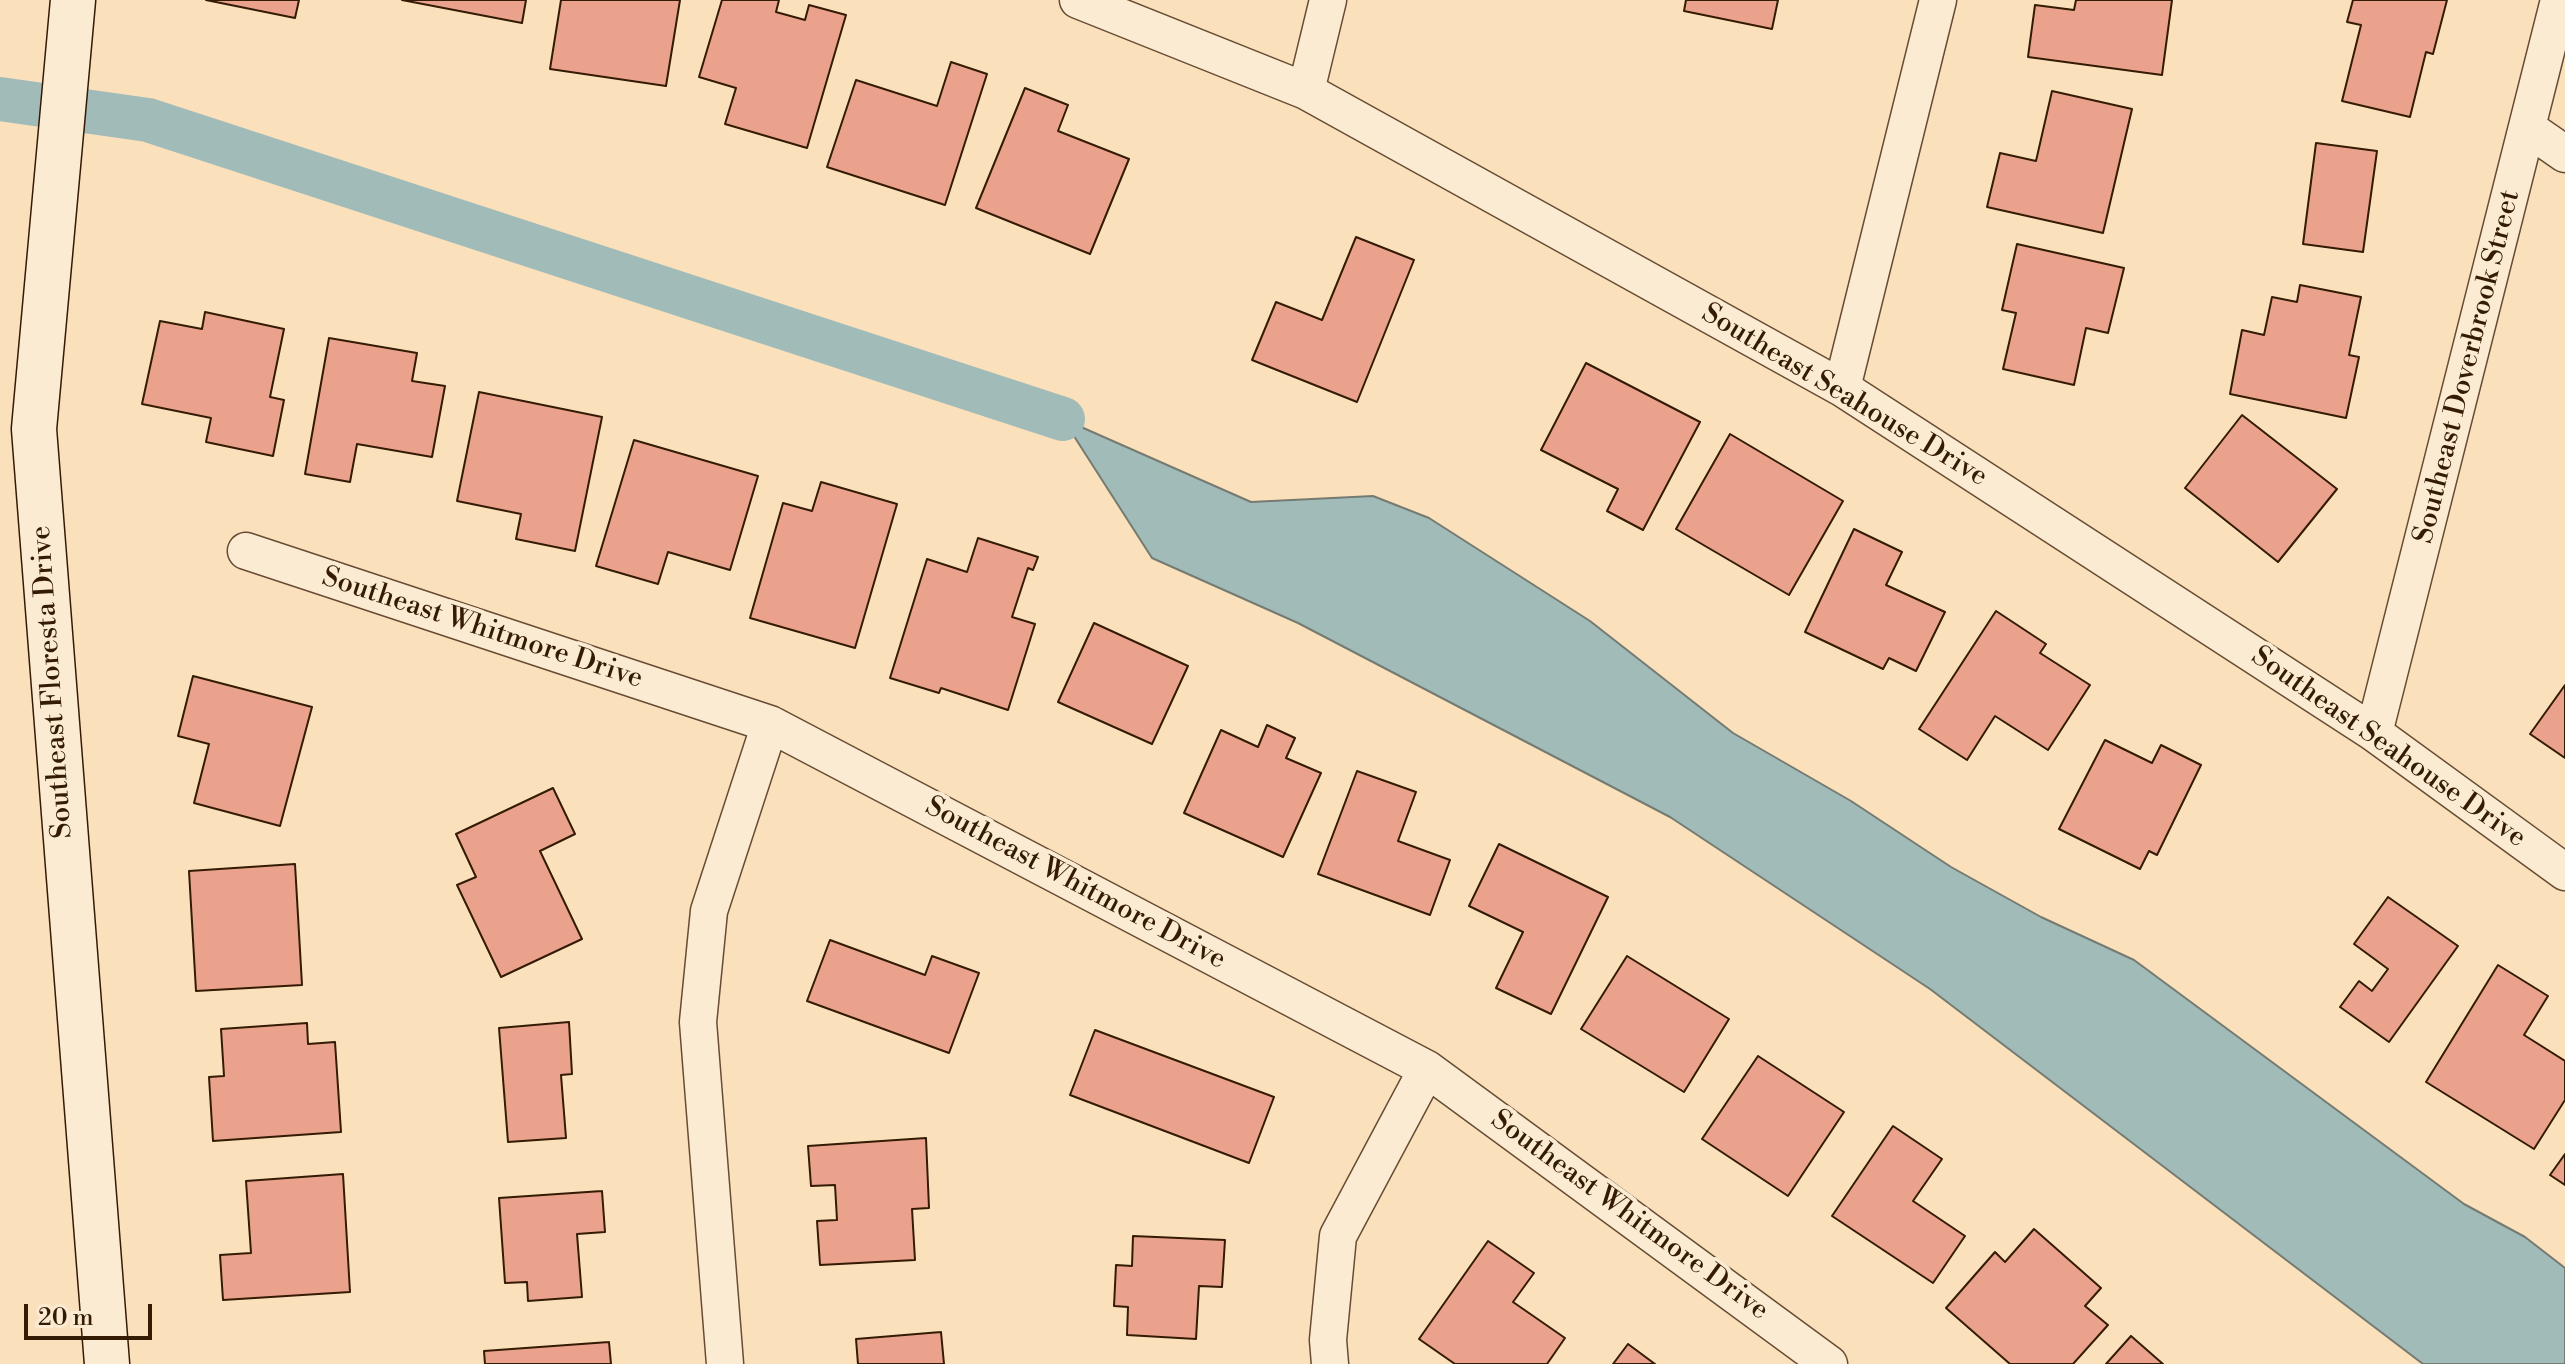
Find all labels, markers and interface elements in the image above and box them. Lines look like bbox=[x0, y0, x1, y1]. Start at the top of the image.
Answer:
street label: Southeast Doverbrook Street bbox=[2408, 187, 2528, 547]
street label: Southeast Seahouse Drive bbox=[1695, 297, 1993, 495]
street label: Southeast Floresta Drive bbox=[25, 524, 81, 840]
street label: Southeast Whitmore Drive bbox=[317, 561, 647, 697]
street label: Southeast Seahouse Drive bbox=[2244, 640, 2532, 856]
street label: Southeast Whitmore Drive bbox=[919, 790, 1231, 978]
street label: Southeast Whitmore Drive bbox=[1483, 1104, 1775, 1328]
scale bar bbox=[28, 1288, 156, 1338]
text: 20 m bbox=[38, 1303, 94, 1333]

